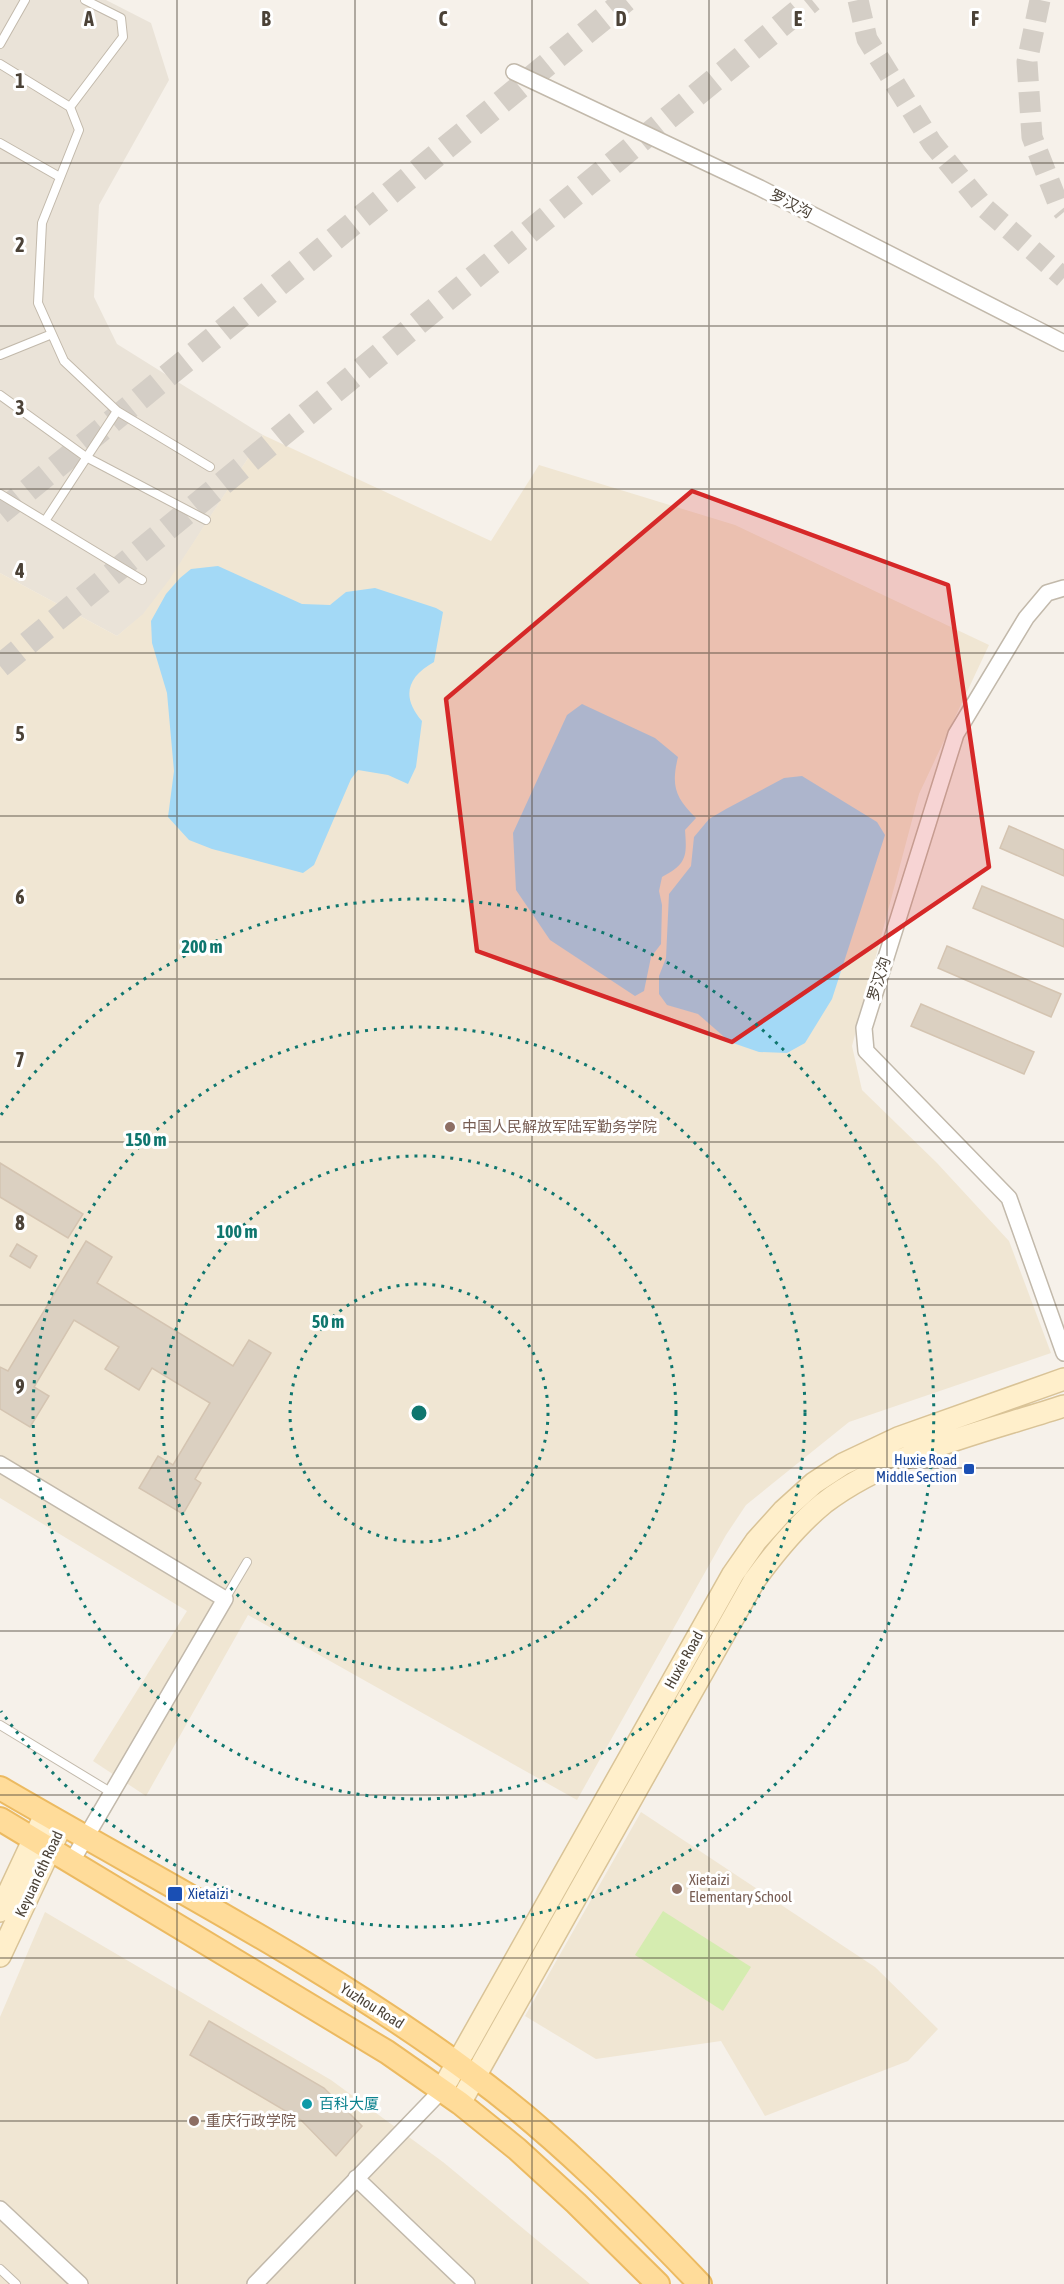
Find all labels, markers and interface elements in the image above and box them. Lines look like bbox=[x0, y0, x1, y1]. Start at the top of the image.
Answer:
text: A bbox=[83, 7, 94, 30]
text: B bbox=[261, 7, 271, 30]
text: C bbox=[439, 7, 448, 30]
text: D bbox=[615, 7, 627, 30]
text: E bbox=[794, 7, 803, 30]
text: F bbox=[971, 7, 979, 30]
text: 1 bbox=[15, 69, 25, 92]
street label: 罗汉沟 bbox=[767, 186, 815, 221]
text: 2 bbox=[15, 233, 25, 256]
text: 3 bbox=[15, 396, 25, 419]
text: 4 bbox=[14, 559, 25, 582]
text: 5 bbox=[15, 722, 25, 745]
text: 6 bbox=[15, 885, 25, 908]
text: 200 m bbox=[182, 936, 222, 957]
street label: 罗汉沟 bbox=[864, 955, 893, 1003]
text: 7 bbox=[15, 1048, 25, 1071]
place label: 中国人民解放军陆军勤务学院 bbox=[462, 1118, 657, 1135]
marker: 中国人民解放军陆军勤务学院 bbox=[443, 1120, 457, 1134]
text: 150 m bbox=[126, 1129, 166, 1150]
text: 8 bbox=[15, 1211, 25, 1234]
text: 100 m bbox=[217, 1221, 257, 1242]
text: 50 m bbox=[312, 1311, 344, 1332]
text: 9 bbox=[15, 1375, 25, 1398]
centre of rings bbox=[409, 1403, 429, 1423]
place label: Huxie Road Middle Section bbox=[876, 1451, 957, 1485]
marker: Huxie Road Middle Section bbox=[962, 1462, 976, 1476]
street label: Huxie Road bbox=[661, 1628, 706, 1691]
street label: Keyuan 6th Road bbox=[11, 1828, 66, 1919]
place label: Xietaizi Elementary School bbox=[689, 1871, 792, 1905]
marker: Xietaizi Elementary School bbox=[670, 1882, 684, 1896]
marker: Xietaizi bbox=[166, 1885, 184, 1903]
place label: Xietaizi bbox=[188, 1885, 229, 1902]
street label: Yuzhou Road bbox=[337, 1979, 407, 2032]
place label: 百科大厦 bbox=[319, 2095, 379, 2112]
marker: 百科大厦 bbox=[300, 2097, 314, 2111]
place label: 重庆行政学院 bbox=[206, 2112, 296, 2129]
marker: 重庆行政学院 bbox=[187, 2114, 201, 2128]

